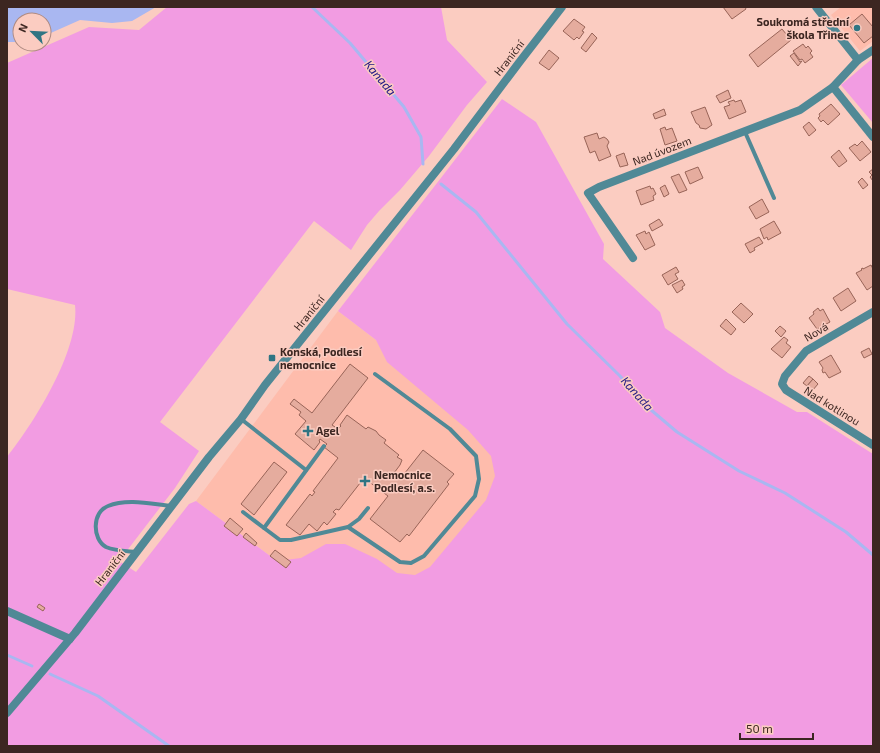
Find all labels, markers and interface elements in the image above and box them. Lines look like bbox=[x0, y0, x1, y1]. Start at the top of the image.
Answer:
north arrow bbox=[12, 12, 52, 52]
place label: Soukromá střední škola Třinec bbox=[757, 15, 850, 41]
text: N bbox=[15, 21, 30, 34]
marker: Soukromá střední škola Třinec bbox=[852, 23, 862, 33]
street label: Hraniční bbox=[491, 36, 527, 78]
water label: Kanada bbox=[362, 57, 399, 98]
street label: Nad úvozem bbox=[631, 133, 693, 168]
street label: Hraniční bbox=[291, 292, 327, 333]
street label: Nová bbox=[801, 319, 830, 344]
place label: Konská, Podlesí nemocnice bbox=[280, 345, 363, 371]
marker: Konská, Podlesí nemocnice bbox=[267, 353, 277, 363]
water label: Kanada bbox=[619, 373, 657, 413]
street label: Nad kotlinou bbox=[802, 383, 863, 428]
place label: Agel bbox=[316, 424, 340, 437]
marker: Agel bbox=[303, 426, 313, 436]
place label: Nemocnice Podlesí, a.s. bbox=[374, 468, 435, 494]
marker: Nemocnice Podlesí, a.s. bbox=[359, 475, 371, 487]
street label: Hraniční bbox=[92, 546, 128, 588]
scale bar bbox=[740, 715, 813, 741]
text: 50 m bbox=[746, 721, 773, 735]

